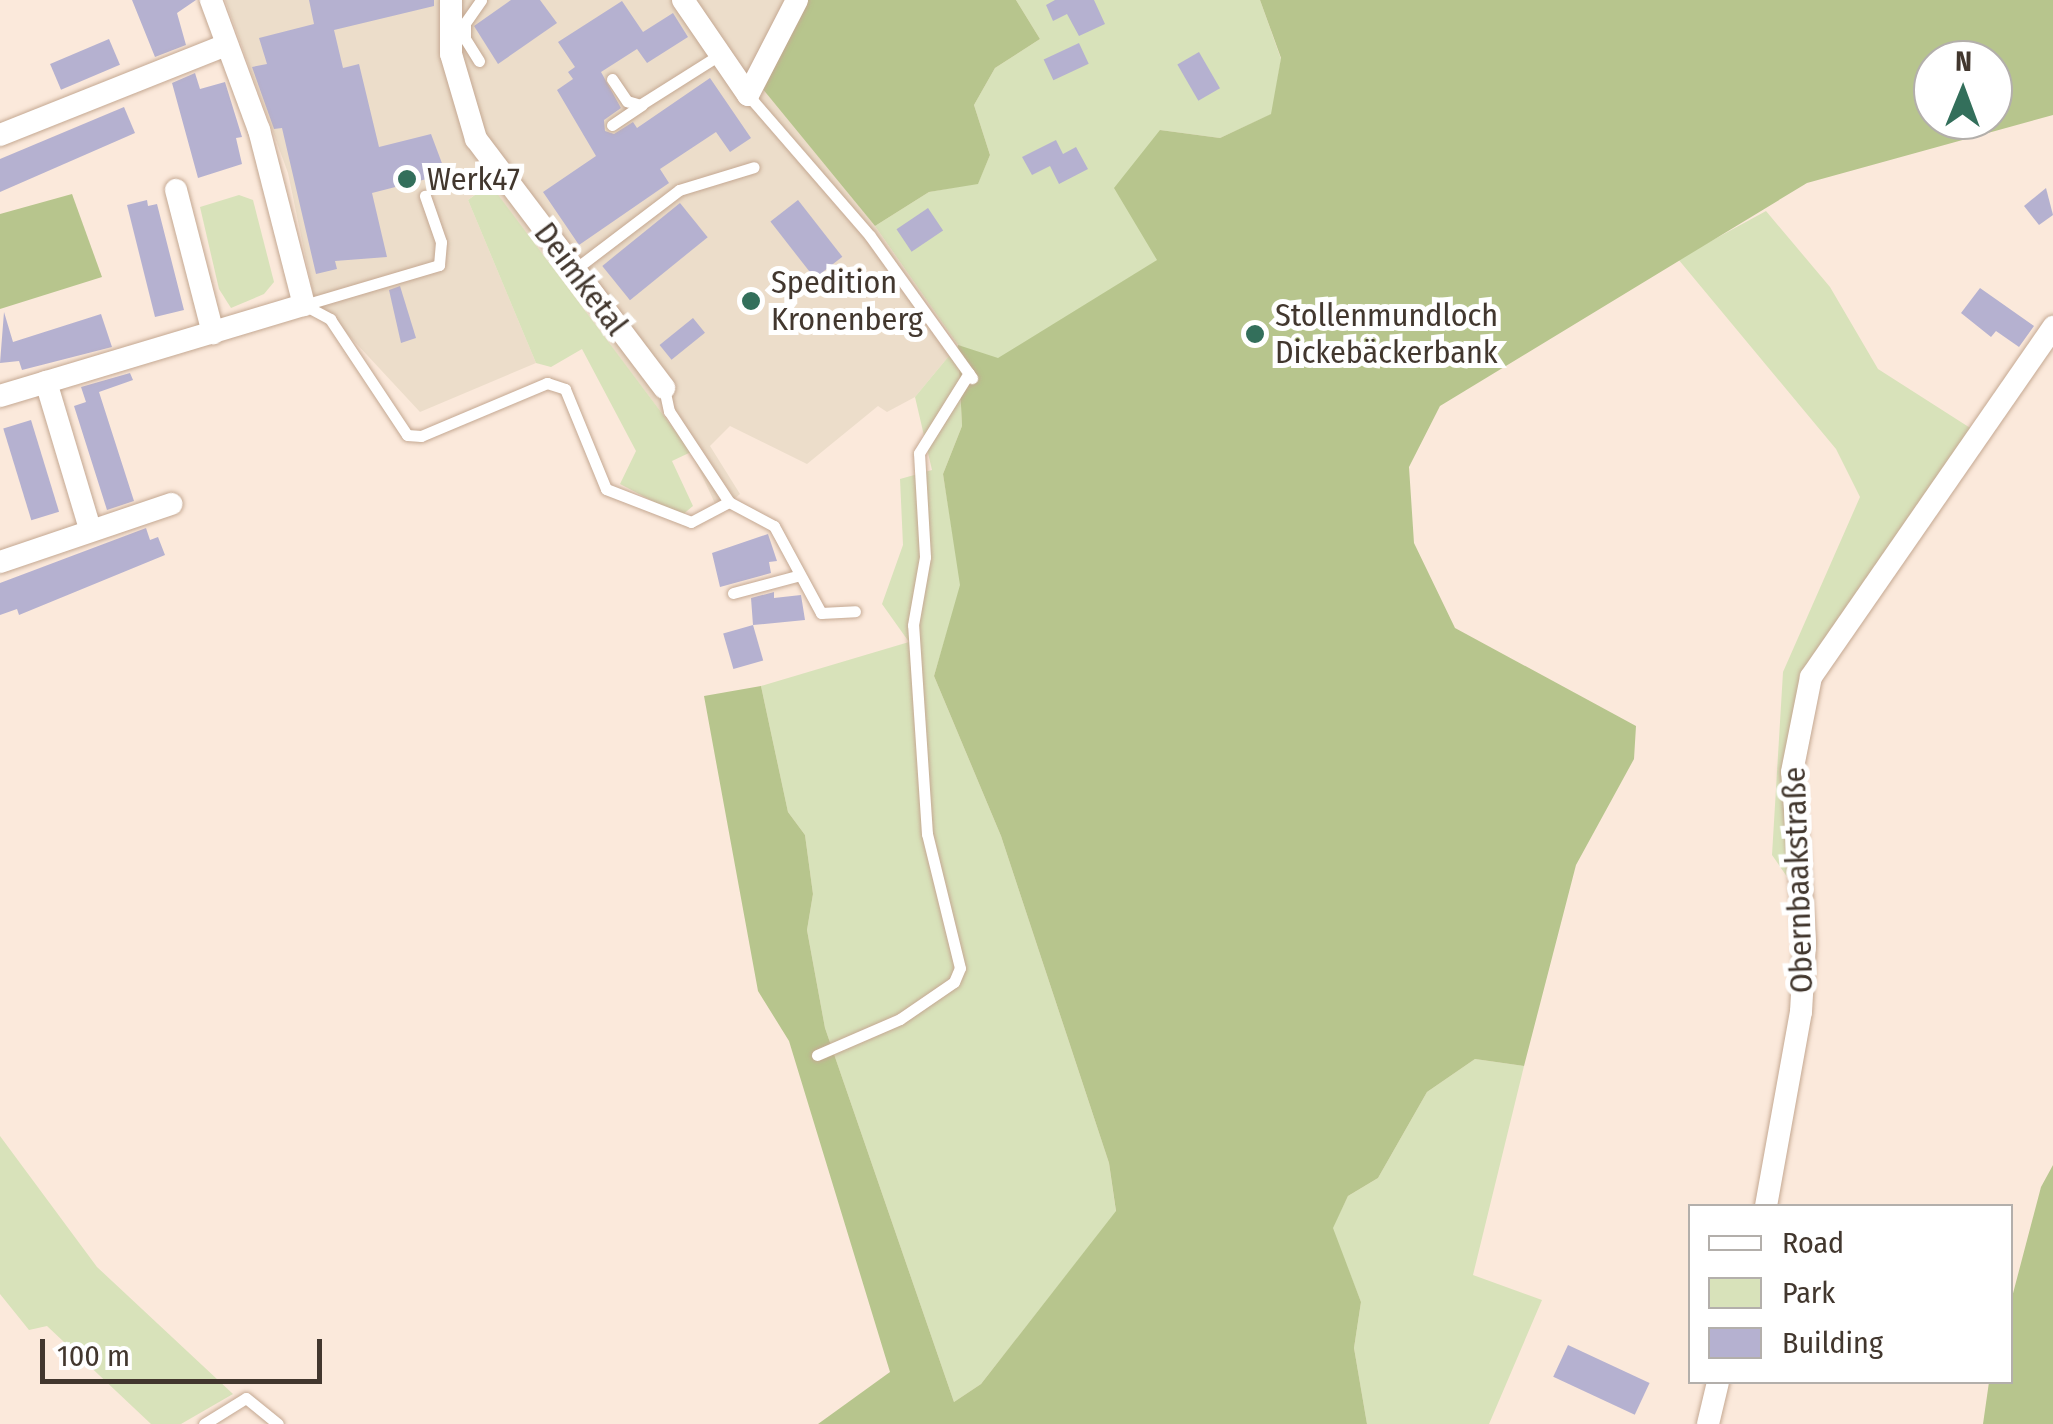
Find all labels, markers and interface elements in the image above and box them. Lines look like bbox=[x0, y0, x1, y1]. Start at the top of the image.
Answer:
north arrow bbox=[1913, 40, 2013, 140]
text: N bbox=[1955, 45, 1972, 78]
place label: Werk47 bbox=[427, 160, 520, 198]
marker: Werk47 bbox=[396, 168, 418, 190]
street label: Deimketal bbox=[526, 215, 636, 343]
place label: Spedition Kronenberg bbox=[771, 264, 923, 339]
marker: Spedition Kronenberg bbox=[740, 290, 762, 312]
place label: Stollenmundloch Dickebäckerbank bbox=[1275, 297, 1498, 372]
marker: Stollenmundloch Dickebäckerbank bbox=[1244, 323, 1266, 345]
street label: Obernbaakstraße bbox=[1775, 766, 1821, 994]
legend bbox=[1688, 1204, 2013, 1384]
text: Road bbox=[1782, 1225, 1844, 1261]
text: Park bbox=[1782, 1275, 1835, 1311]
scale bar bbox=[45, 1319, 328, 1381]
text: Building bbox=[1782, 1325, 1883, 1361]
text: 100 m bbox=[57, 1338, 130, 1374]

